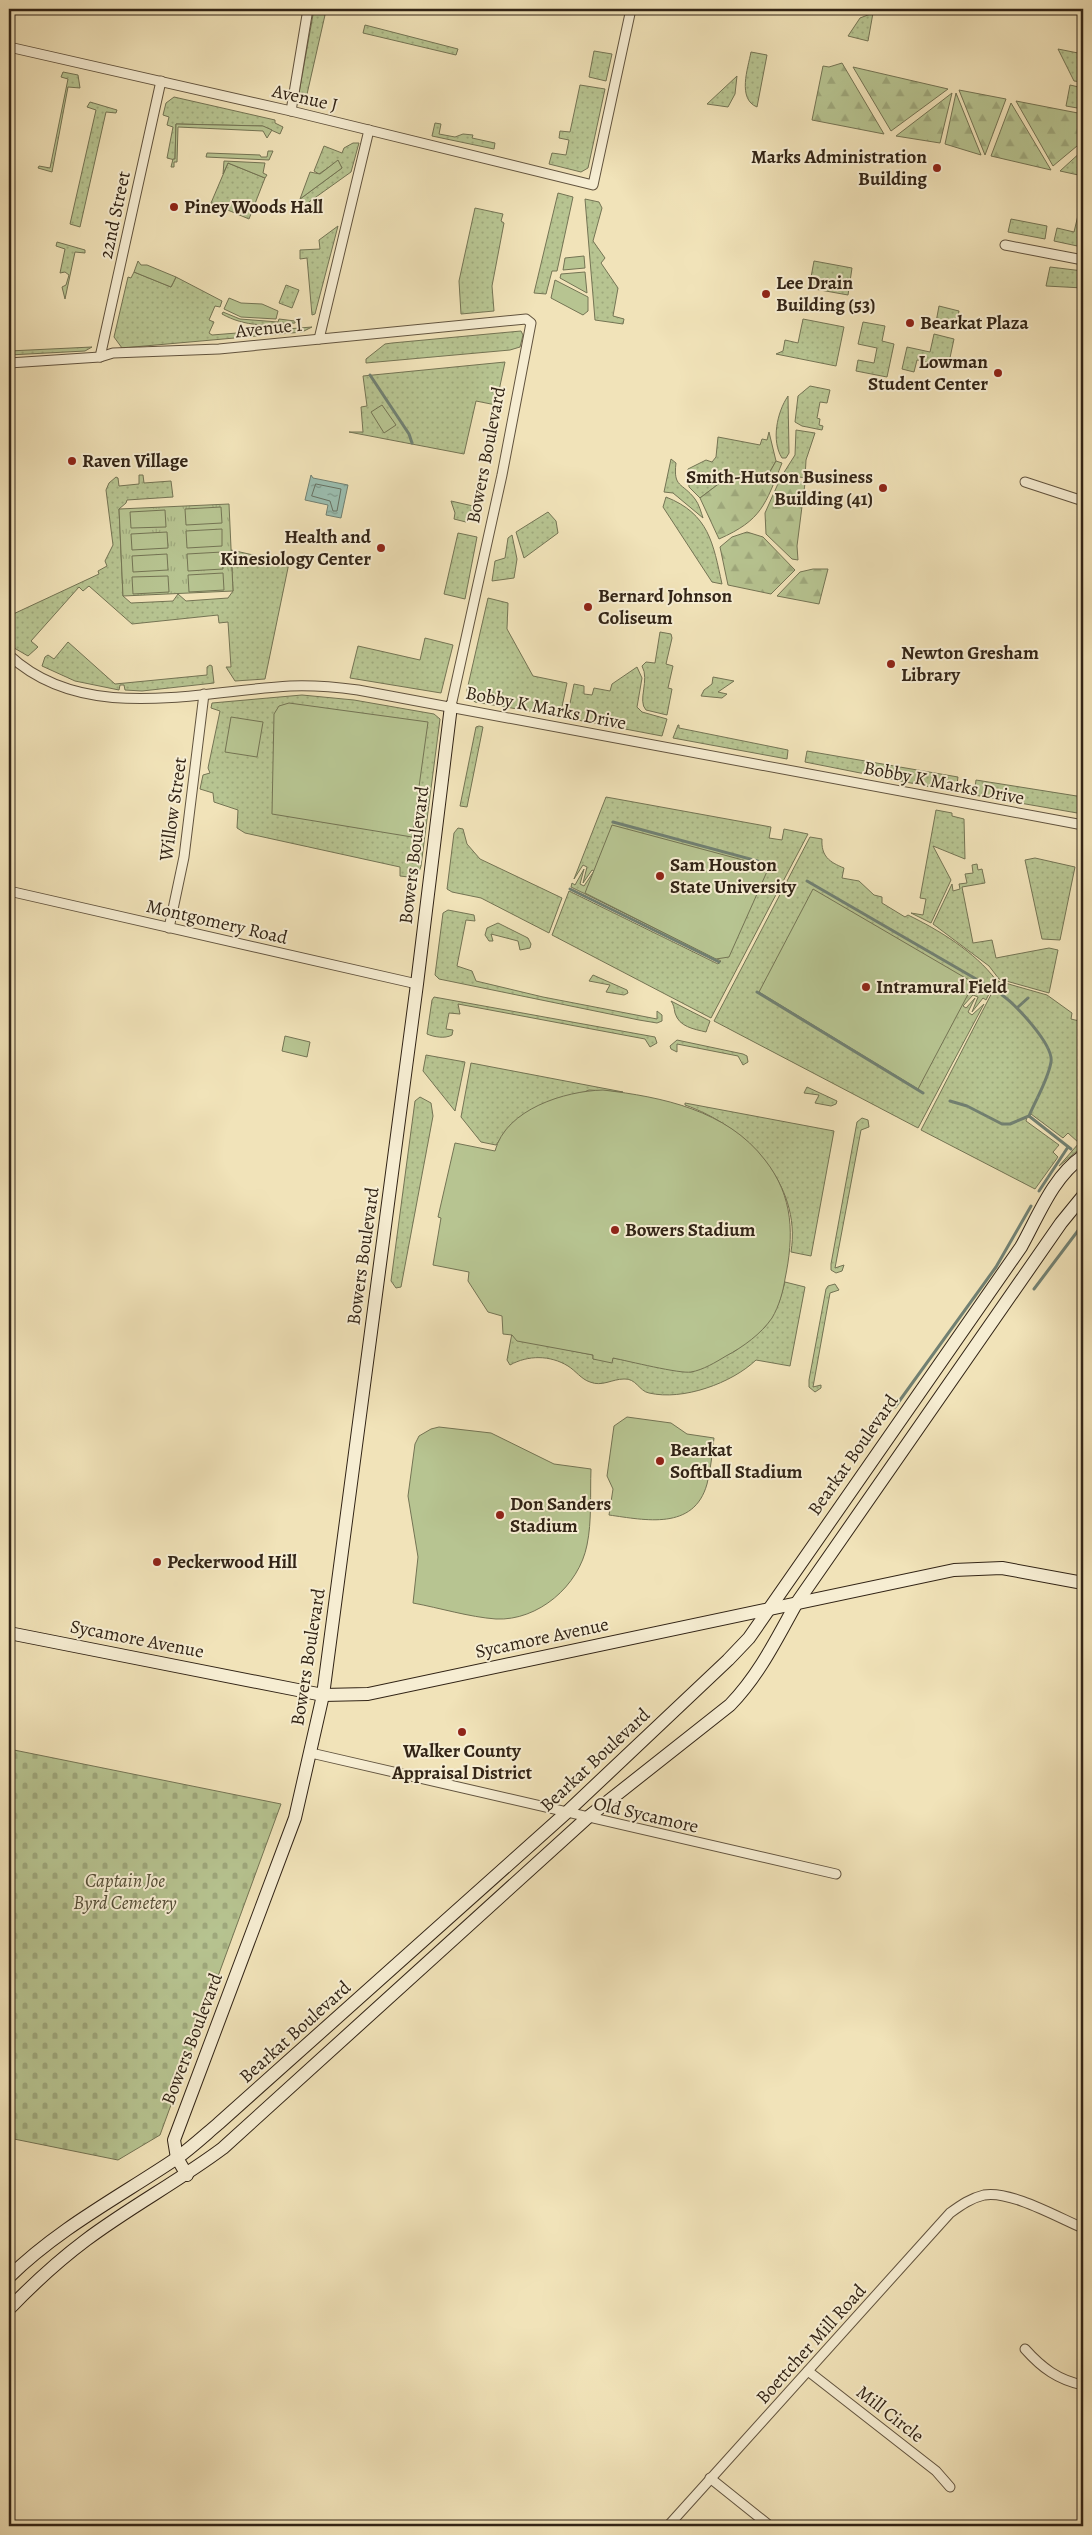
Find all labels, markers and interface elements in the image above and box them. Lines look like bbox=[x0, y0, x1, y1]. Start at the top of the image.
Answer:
street label: Avenue J bbox=[269, 78, 340, 118]
place label: Marks Administration Building bbox=[751, 144, 927, 192]
marker: Marks Administration Building bbox=[931, 162, 943, 174]
street label: 22nd Street bbox=[93, 169, 137, 261]
place label: Piney Woods Hall bbox=[184, 194, 323, 220]
marker: Piney Woods Hall bbox=[168, 201, 180, 213]
place label: Lee Drain Building (53) bbox=[776, 270, 876, 318]
marker: Lee Drain Building (53) bbox=[760, 288, 772, 300]
place label: Bearkat Plaza bbox=[920, 310, 1030, 336]
street label: Avenue I bbox=[233, 312, 304, 345]
marker: Bearkat Plaza bbox=[904, 317, 916, 329]
place label: Lowman Student Center bbox=[868, 349, 988, 397]
marker: Lowman Student Center bbox=[992, 367, 1004, 379]
street label: Bowers Boulevard bbox=[460, 384, 512, 526]
place label: Raven Village bbox=[82, 448, 188, 474]
marker: Raven Village bbox=[66, 455, 78, 467]
place label: Smith-Hutson Business Building (41) bbox=[686, 464, 873, 512]
marker: Smith-Hutson Business Building (41) bbox=[877, 482, 889, 494]
place label: Health and Kinesiology Center bbox=[220, 524, 372, 572]
marker: Health and Kinesiology Center bbox=[375, 542, 387, 554]
place label: Bernard Johnson Coliseum bbox=[598, 583, 732, 631]
marker: Bernard Johnson Coliseum bbox=[582, 601, 594, 613]
place label: Newton Gresham Library bbox=[901, 640, 1039, 688]
marker: Newton Gresham Library bbox=[885, 658, 897, 670]
street label: Bobby K Marks Drive bbox=[463, 680, 629, 736]
street label: Willow Street bbox=[153, 755, 193, 864]
street label: Bobby K Marks Drive bbox=[861, 755, 1027, 811]
street label: Bowers Boulevard bbox=[393, 784, 435, 926]
place label: Sam Houston State University bbox=[670, 852, 797, 900]
marker: Sam Houston State University bbox=[654, 870, 666, 882]
street label: Montgomery Road bbox=[144, 893, 291, 951]
place label: Intramural Field bbox=[876, 974, 1008, 1000]
marker: Intramural Field bbox=[860, 981, 872, 993]
street label: Bowers Boulevard bbox=[340, 1185, 386, 1327]
place label: Bowers Stadium bbox=[625, 1217, 756, 1243]
marker: Bowers Stadium bbox=[609, 1224, 621, 1236]
street label: Bearkat Boulevard bbox=[802, 1389, 905, 1521]
place label: Bearkat Softball Stadium bbox=[670, 1437, 803, 1485]
marker: Bearkat Softball Stadium bbox=[654, 1455, 666, 1467]
place label: Don Sanders Stadium bbox=[510, 1491, 611, 1539]
marker: Don Sanders Stadium bbox=[494, 1509, 506, 1521]
place label: Peckerwood Hill bbox=[167, 1549, 297, 1575]
marker: Peckerwood Hill bbox=[151, 1556, 163, 1568]
street label: Bowers Boulevard bbox=[284, 1586, 332, 1728]
street label: Sycamore Avenue bbox=[473, 1611, 611, 1665]
street label: Sycamore Avenue bbox=[68, 1613, 206, 1665]
street label: Bearkat Boulevard bbox=[534, 1702, 656, 1818]
marker: Walker County Appraisal District bbox=[456, 1726, 468, 1738]
place label: Walker County Appraisal District bbox=[391, 1738, 533, 1786]
street label: Old Sycamore bbox=[591, 1790, 701, 1840]
park label: Captain Joe Byrd Cemetery bbox=[73, 1868, 177, 1916]
street label: Bowers Boulevard bbox=[155, 1969, 229, 2109]
street label: Bearkat Boulevard bbox=[234, 1974, 357, 2089]
street label: Boettcher Mill Road bbox=[750, 2278, 872, 2410]
street label: Mill Circle bbox=[851, 2379, 929, 2449]

